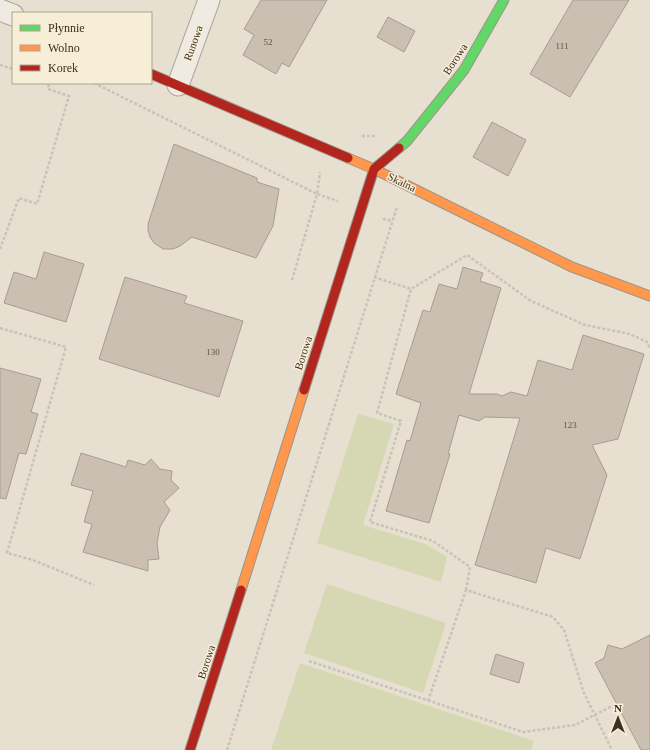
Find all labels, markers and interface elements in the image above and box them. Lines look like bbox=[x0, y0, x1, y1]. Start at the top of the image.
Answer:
legend bbox=[12, 12, 152, 84]
text: Płynnie bbox=[48, 21, 85, 35]
street label: Runowa bbox=[181, 24, 205, 62]
house number: 52 bbox=[264, 37, 273, 47]
text: Wolno bbox=[48, 41, 80, 55]
street label: Borowa bbox=[440, 41, 470, 77]
house number: 111 bbox=[556, 41, 568, 51]
text: Korek bbox=[48, 61, 78, 75]
street label: Skalna bbox=[386, 170, 418, 194]
street label: Borowa bbox=[292, 334, 314, 371]
house number: 130 bbox=[206, 347, 220, 357]
house number: 123 bbox=[563, 420, 577, 430]
street label: Borowa bbox=[195, 643, 217, 680]
north arrow bbox=[598, 698, 638, 738]
text: N bbox=[614, 702, 622, 714]

